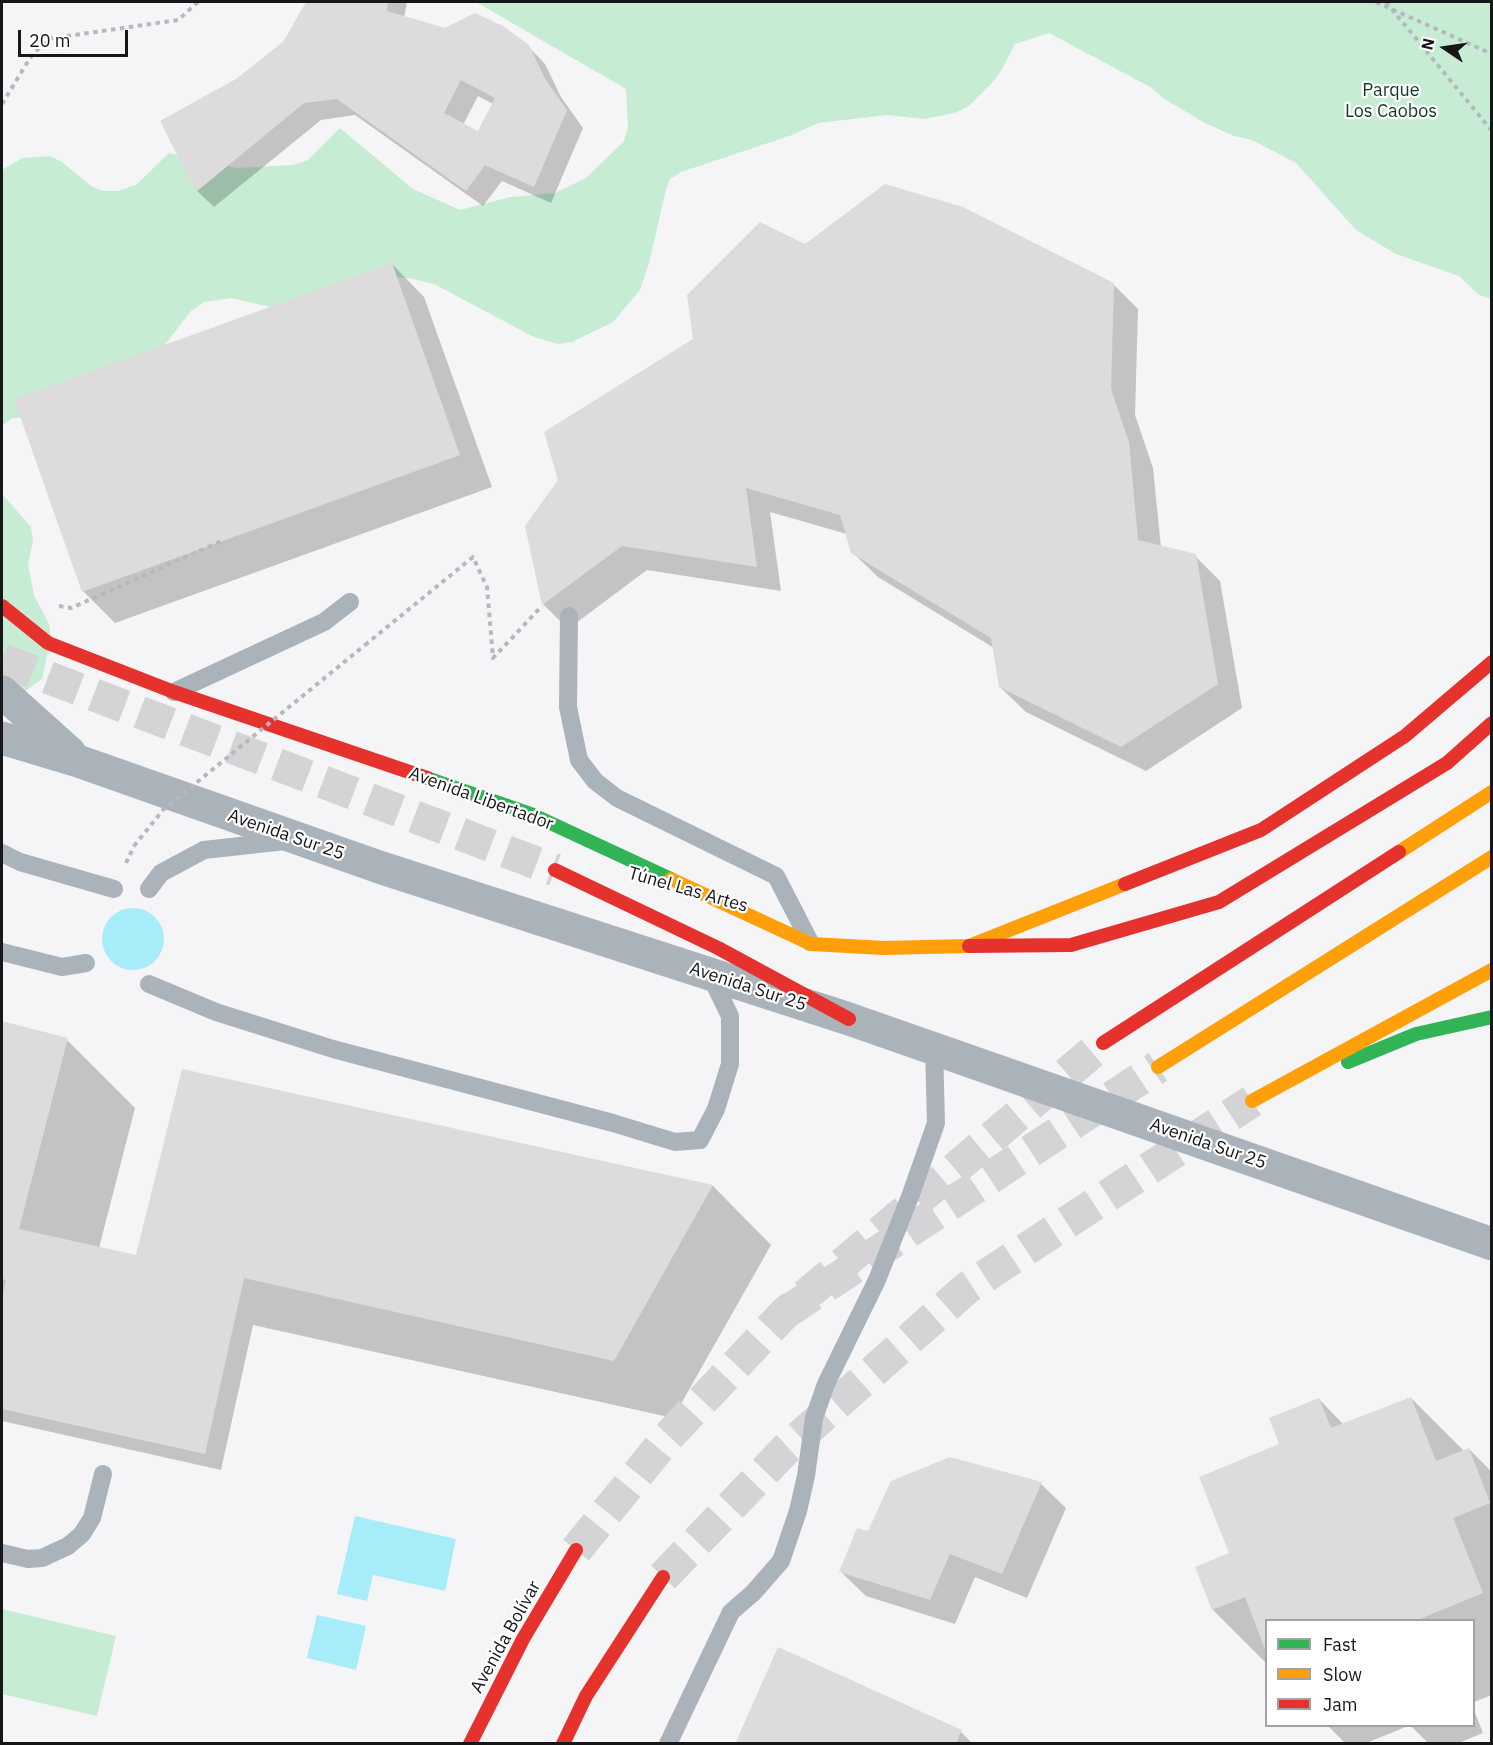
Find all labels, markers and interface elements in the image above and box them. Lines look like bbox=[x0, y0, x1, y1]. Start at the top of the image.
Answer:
scale bar bbox=[21, 18, 130, 56]
north arrow bbox=[1415, 18, 1475, 78]
text: 20 m bbox=[29, 29, 71, 52]
text: N bbox=[1416, 36, 1439, 52]
park label: Parque Los Caobos bbox=[1345, 80, 1437, 122]
street label: Avenida Libertador bbox=[406, 763, 556, 835]
street label: Avenida Sur 25 bbox=[225, 805, 347, 865]
street label: Túnel Las Artes bbox=[626, 863, 750, 917]
street label: Avenida Sur 25 bbox=[687, 958, 809, 1016]
street label: Avenida Sur 25 bbox=[1147, 1114, 1269, 1174]
street label: Avenida Bolívar bbox=[466, 1577, 546, 1697]
legend bbox=[1265, 1619, 1475, 1727]
text: Fast bbox=[1323, 1633, 1357, 1656]
text: Slow bbox=[1323, 1663, 1362, 1686]
text: Jam bbox=[1323, 1693, 1358, 1716]

